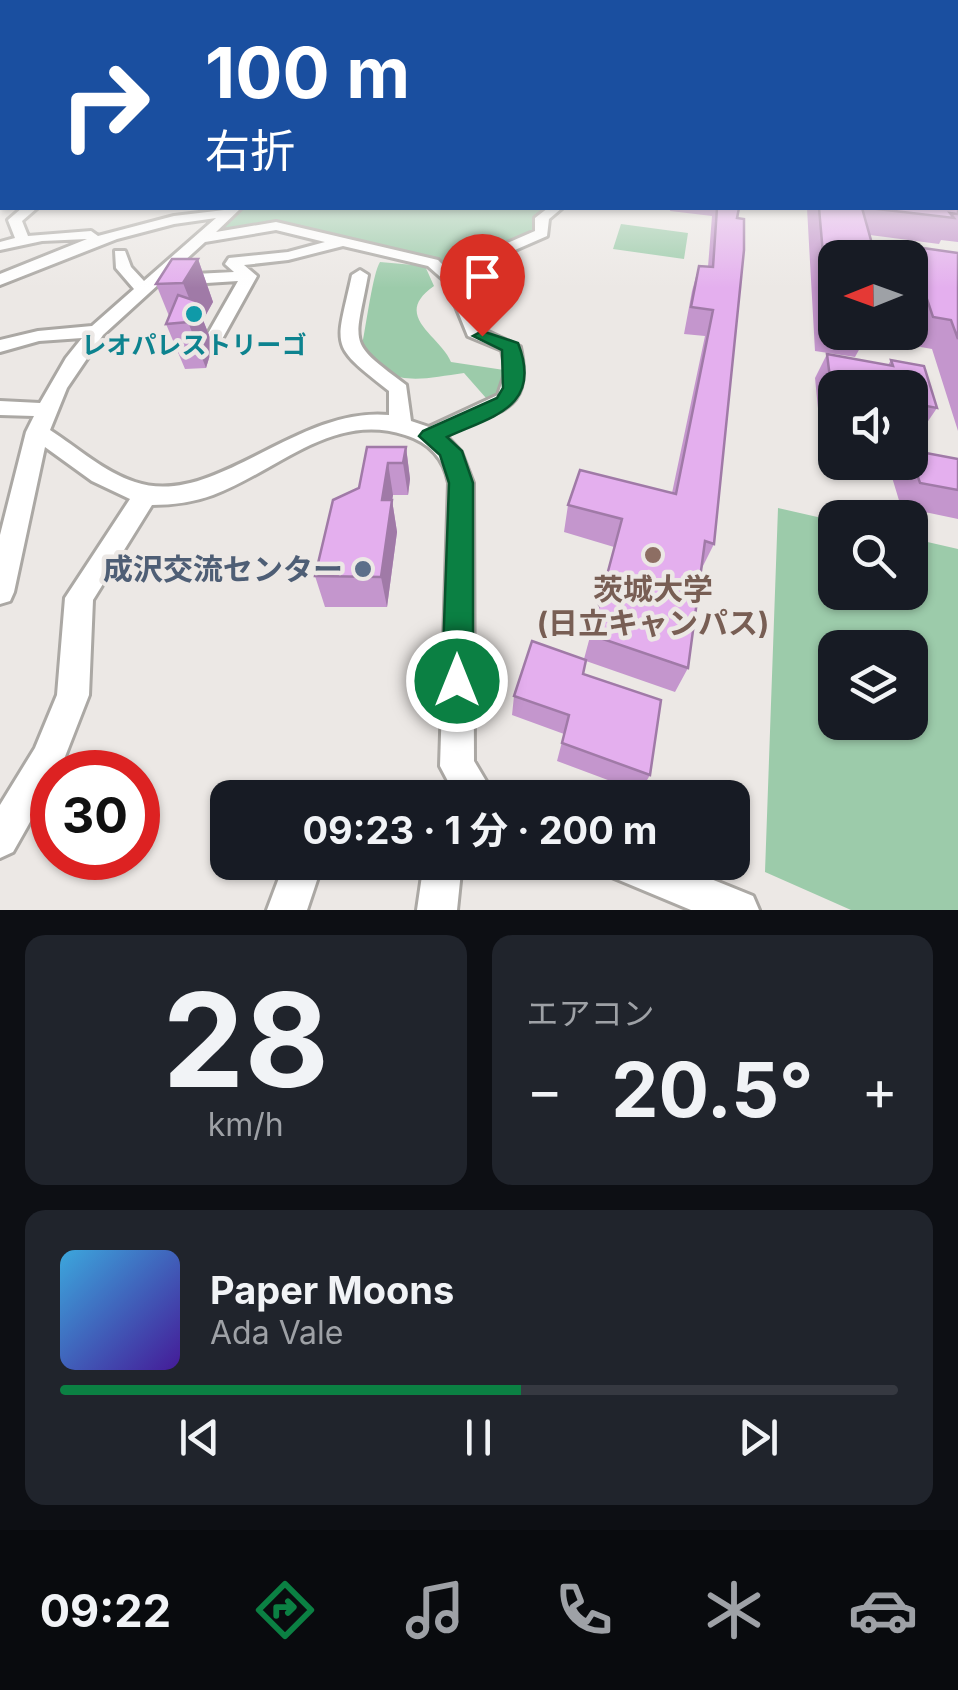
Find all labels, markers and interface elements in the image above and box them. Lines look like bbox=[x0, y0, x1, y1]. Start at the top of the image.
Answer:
text: 100 m bbox=[205, 30, 410, 115]
icon: right bbox=[40, 40, 170, 170]
text: 右折 bbox=[205, 123, 295, 178]
pin bbox=[440, 234, 525, 337]
north arrow bbox=[818, 240, 928, 350]
map controls bbox=[818, 240, 928, 740]
icon: arrive bbox=[455, 249, 510, 304]
marker: レオパレストリーゴ bbox=[183, 303, 205, 325]
place label: レオパレストリーゴ bbox=[81, 330, 307, 360]
button: sound bbox=[818, 370, 928, 480]
button: search bbox=[818, 500, 928, 610]
marker: 茨城大学 (日立キャンパス) bbox=[642, 544, 664, 566]
place label: 成沢交流センター bbox=[103, 551, 343, 587]
marker: 成沢交流センター bbox=[352, 558, 374, 580]
place label: 茨城大学 (日立キャンパス) bbox=[537, 571, 769, 641]
position arrow bbox=[405, 629, 509, 733]
button: layers bbox=[818, 630, 928, 740]
speed limit sign: 30 bbox=[30, 750, 160, 880]
text: 09:23 · 1 分 · 200 m bbox=[302, 807, 658, 853]
text: 28 bbox=[163, 961, 329, 1118]
text: エアコン bbox=[527, 994, 655, 1033]
text: 20.5° bbox=[611, 1044, 813, 1135]
text: − bbox=[527, 1057, 563, 1123]
text: + bbox=[862, 1057, 898, 1123]
text: km/h bbox=[208, 1105, 284, 1144]
text: Paper Moons bbox=[210, 1267, 454, 1313]
text: Ada Vale bbox=[210, 1313, 343, 1352]
icon: previous bbox=[172, 1410, 227, 1465]
icon: pause bbox=[451, 1410, 506, 1465]
icon: next bbox=[731, 1410, 786, 1465]
icon: directions bbox=[250, 1575, 320, 1645]
icon: music bbox=[400, 1575, 470, 1645]
icon: phone bbox=[549, 1575, 619, 1645]
icon: climate bbox=[699, 1575, 769, 1645]
icon: car bbox=[848, 1575, 918, 1645]
text: 09:22 bbox=[40, 1583, 171, 1638]

